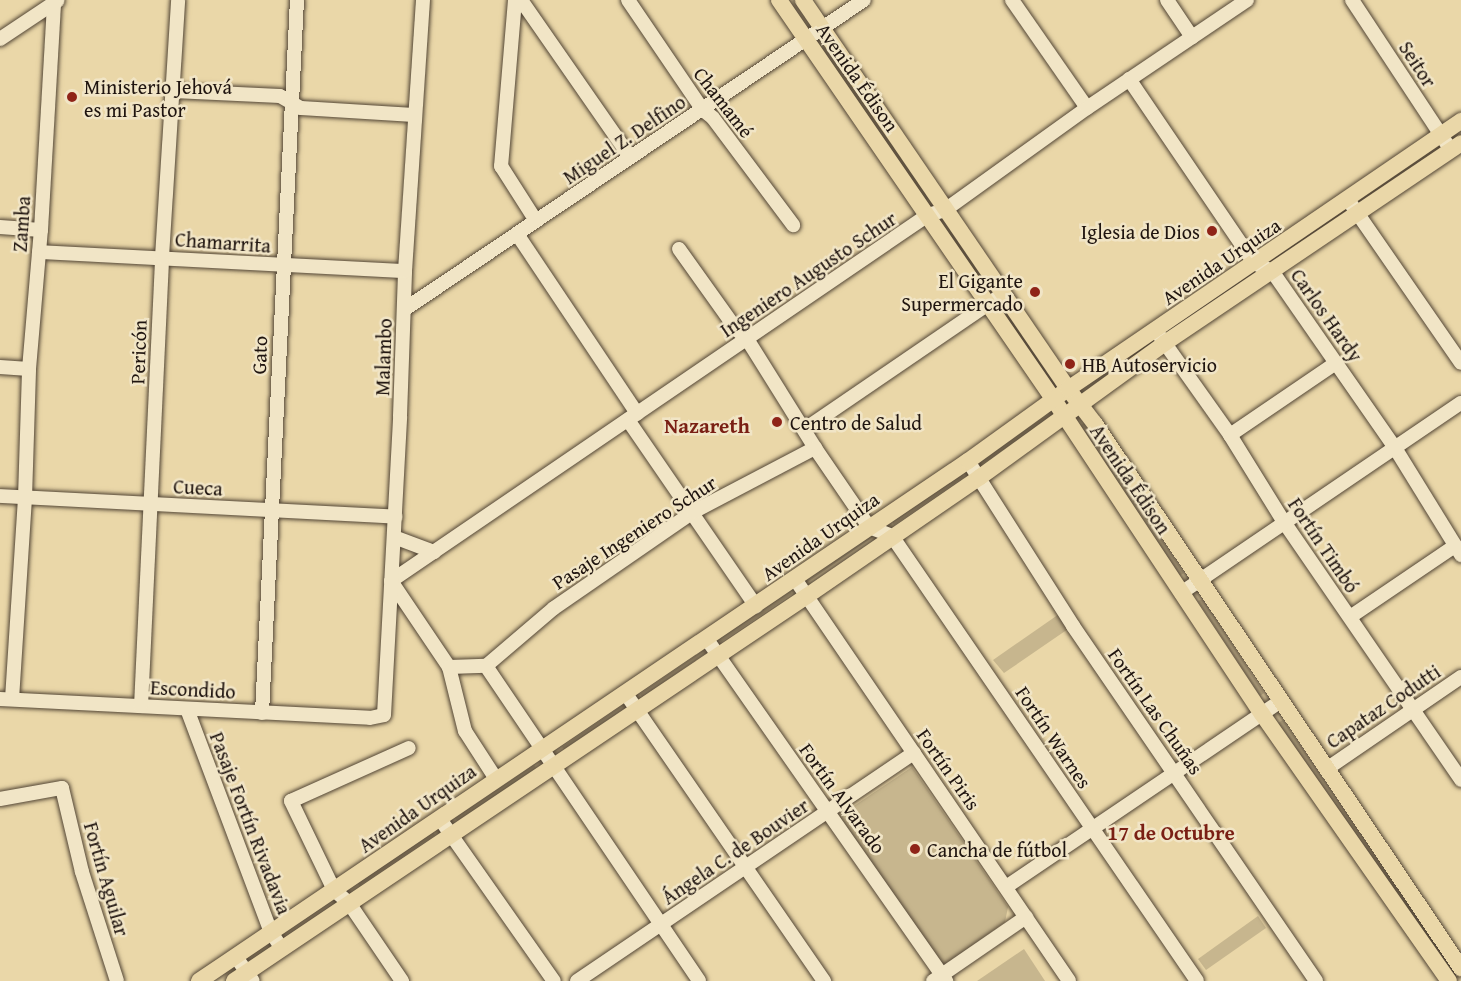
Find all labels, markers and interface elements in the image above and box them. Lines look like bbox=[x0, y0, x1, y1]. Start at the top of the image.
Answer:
street label: Avenida Édison bbox=[812, 18, 904, 136]
street label: Seitor bbox=[1394, 36, 1442, 92]
street label: Chamamé bbox=[689, 62, 759, 142]
place label: Ministerio Jehová es mi Pastor bbox=[84, 74, 232, 121]
street label: Miguel Z. Delfino bbox=[558, 89, 690, 189]
marker: Ministerio Jehová es mi Pastor bbox=[65, 90, 79, 104]
street label: Zamba bbox=[7, 195, 35, 253]
street label: Ingeniero Augusto Schur bbox=[715, 206, 901, 342]
street label: Avenida Urquiza bbox=[1157, 213, 1285, 309]
place label: Iglesia de Dios bbox=[1081, 219, 1200, 243]
marker: Iglesia de Dios bbox=[1205, 224, 1219, 238]
street label: Chamarrita bbox=[174, 227, 272, 257]
street label: Carlos Hardy bbox=[1286, 264, 1368, 366]
place label: El Gigante Supermercado bbox=[901, 268, 1023, 315]
marker: El Gigante Supermercado bbox=[1028, 285, 1042, 299]
street label: Malambo bbox=[370, 318, 396, 396]
street label: Pericón bbox=[125, 319, 151, 385]
street label: Gato bbox=[246, 335, 272, 375]
place label: HB Autoservicio bbox=[1082, 352, 1217, 376]
marker: HB Autoservicio bbox=[1063, 357, 1077, 371]
place label: Centro de Salud bbox=[790, 410, 922, 434]
district label: Nazareth bbox=[664, 413, 750, 439]
marker: Centro de Salud bbox=[768, 413, 786, 431]
street label: Avenida Édison bbox=[1085, 420, 1177, 538]
street label: Pasaje Ingeniero Schur bbox=[547, 470, 721, 594]
street label: Cueca bbox=[173, 474, 223, 500]
street label: Avenida Urquiza bbox=[757, 487, 883, 585]
street label: Fortín Timbó bbox=[1283, 493, 1365, 597]
street label: Fortín Las Chuñas bbox=[1103, 643, 1209, 779]
street label: Capataz Codutti bbox=[1321, 659, 1445, 753]
street label: Escondido bbox=[150, 675, 236, 703]
street label: Fortín Warnes bbox=[1011, 681, 1097, 793]
street label: Fortín Piris bbox=[912, 724, 986, 814]
street label: Pasaje Fortín Rivadavia bbox=[205, 728, 297, 918]
street label: Fortín Alvarado bbox=[795, 738, 891, 858]
street label: Avenida Urquiza bbox=[354, 759, 480, 857]
street label: Ángela C. de Bouvier bbox=[657, 793, 813, 909]
street label: Fortín Aguilar bbox=[79, 819, 135, 939]
district label: 17 de Octubre bbox=[1107, 820, 1235, 846]
place label: Cancha de fútbol bbox=[927, 837, 1067, 861]
marker: Cancha de fútbol bbox=[908, 842, 922, 856]

